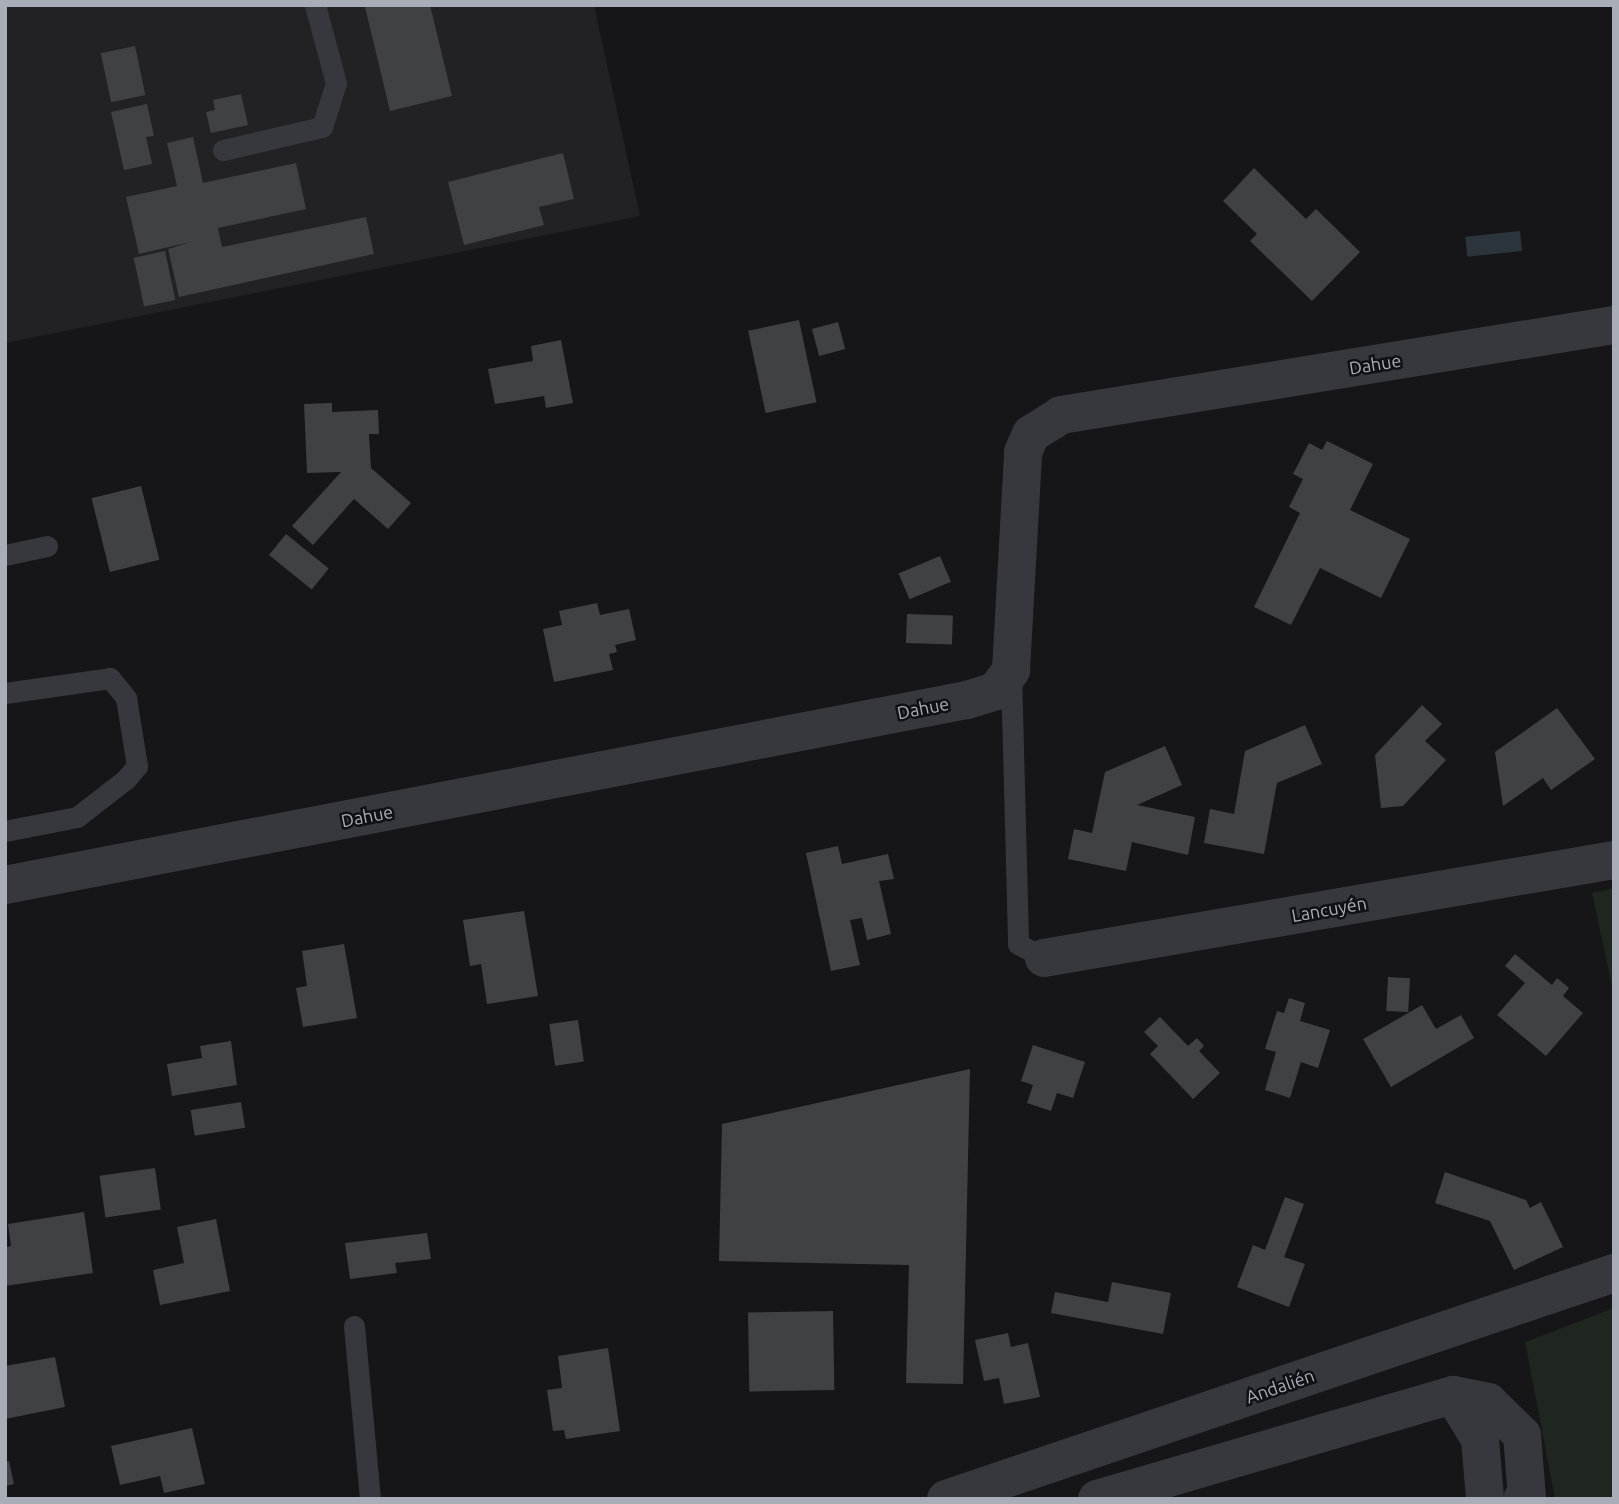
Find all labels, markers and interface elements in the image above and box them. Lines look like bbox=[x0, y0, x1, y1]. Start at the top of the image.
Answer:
street label: Dahue bbox=[1347, 349, 1403, 379]
street label: Dahue bbox=[895, 692, 951, 724]
street label: Dahue bbox=[339, 800, 395, 832]
street label: Lancuyén bbox=[1290, 892, 1368, 926]
street label: Andalién bbox=[1243, 1364, 1317, 1408]

